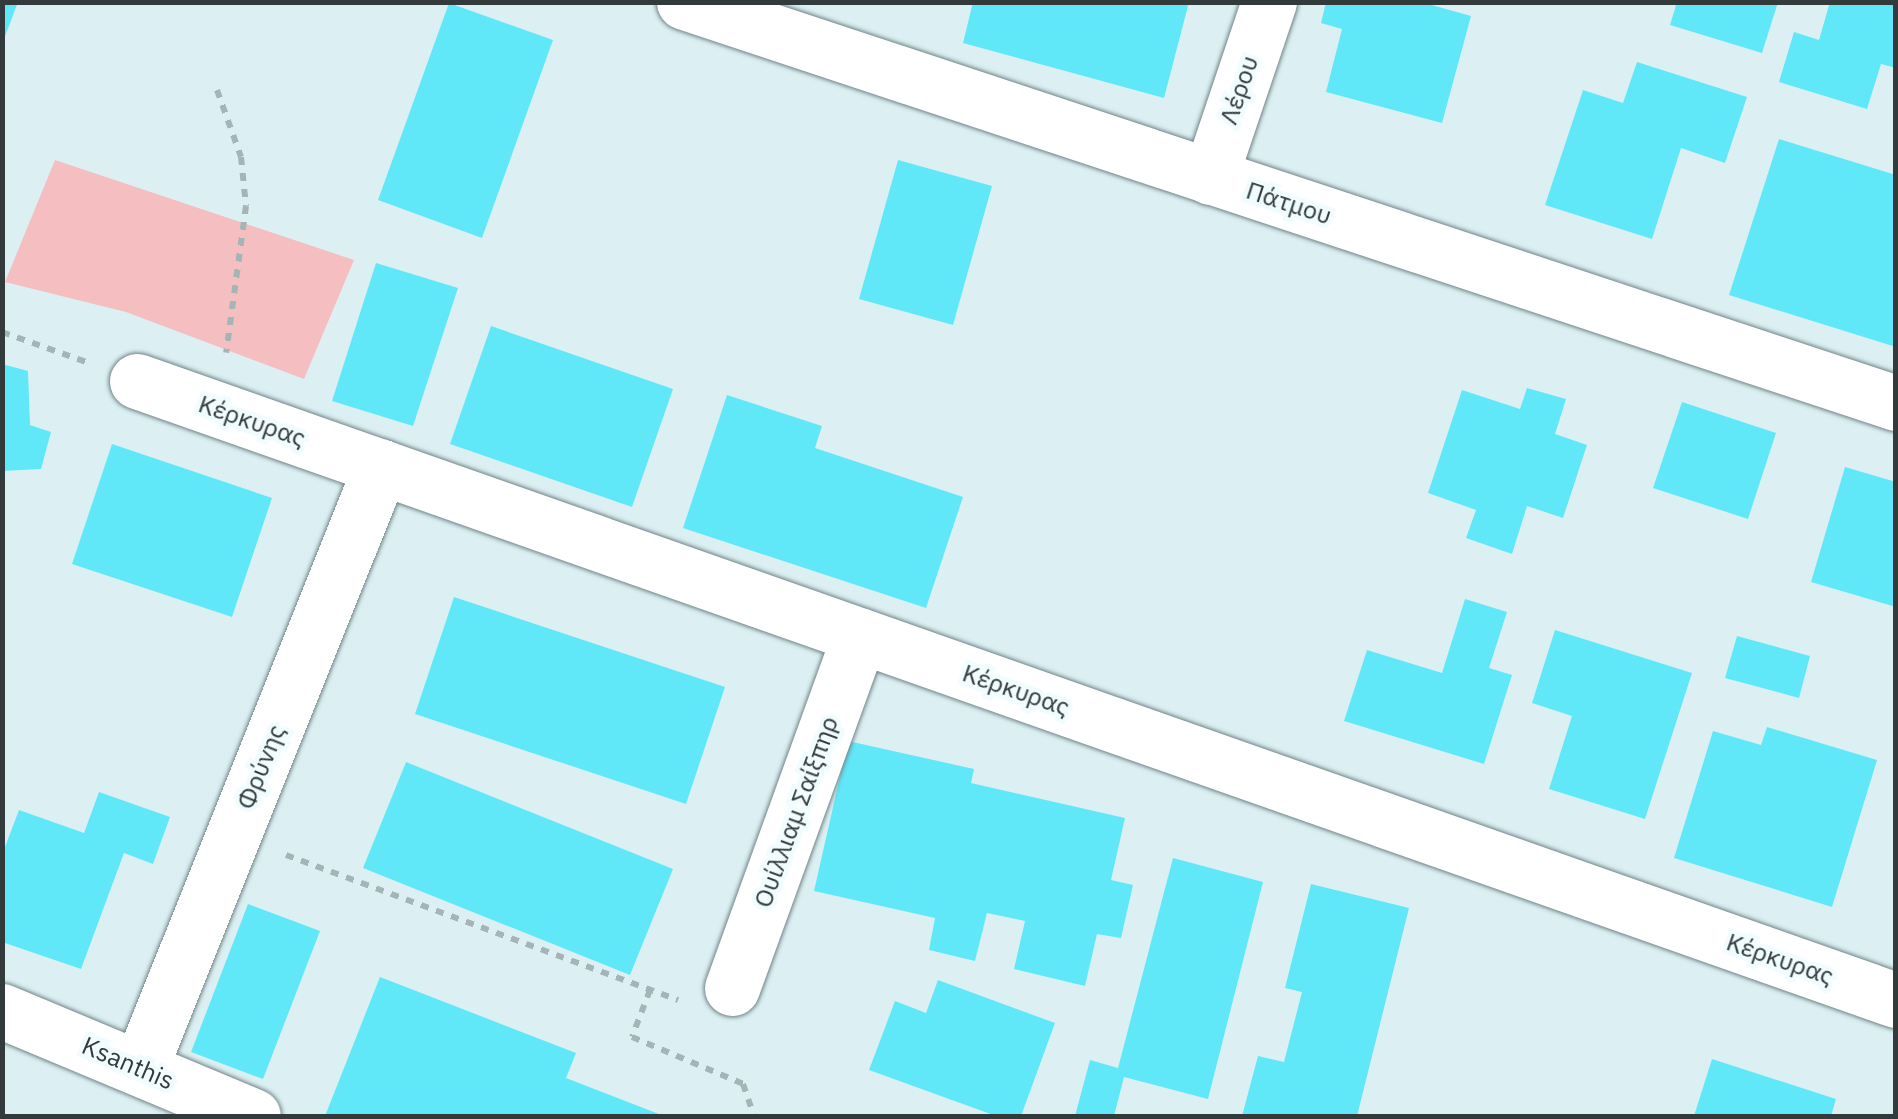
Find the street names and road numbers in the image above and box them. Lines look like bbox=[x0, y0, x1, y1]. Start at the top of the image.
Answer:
street label: Λέρου bbox=[1213, 52, 1265, 128]
street label: Πάτμου bbox=[1243, 175, 1335, 231]
street label: Κέρκυρας bbox=[195, 389, 309, 453]
street label: Κέρκυρας bbox=[959, 658, 1073, 722]
street label: Ουίλλιαμ Σαίξπηρ bbox=[748, 712, 844, 912]
street label: Φρύνης bbox=[230, 720, 292, 814]
street label: Κέρκυρας bbox=[1723, 927, 1837, 991]
street label: Ksanthis bbox=[78, 1030, 178, 1096]

